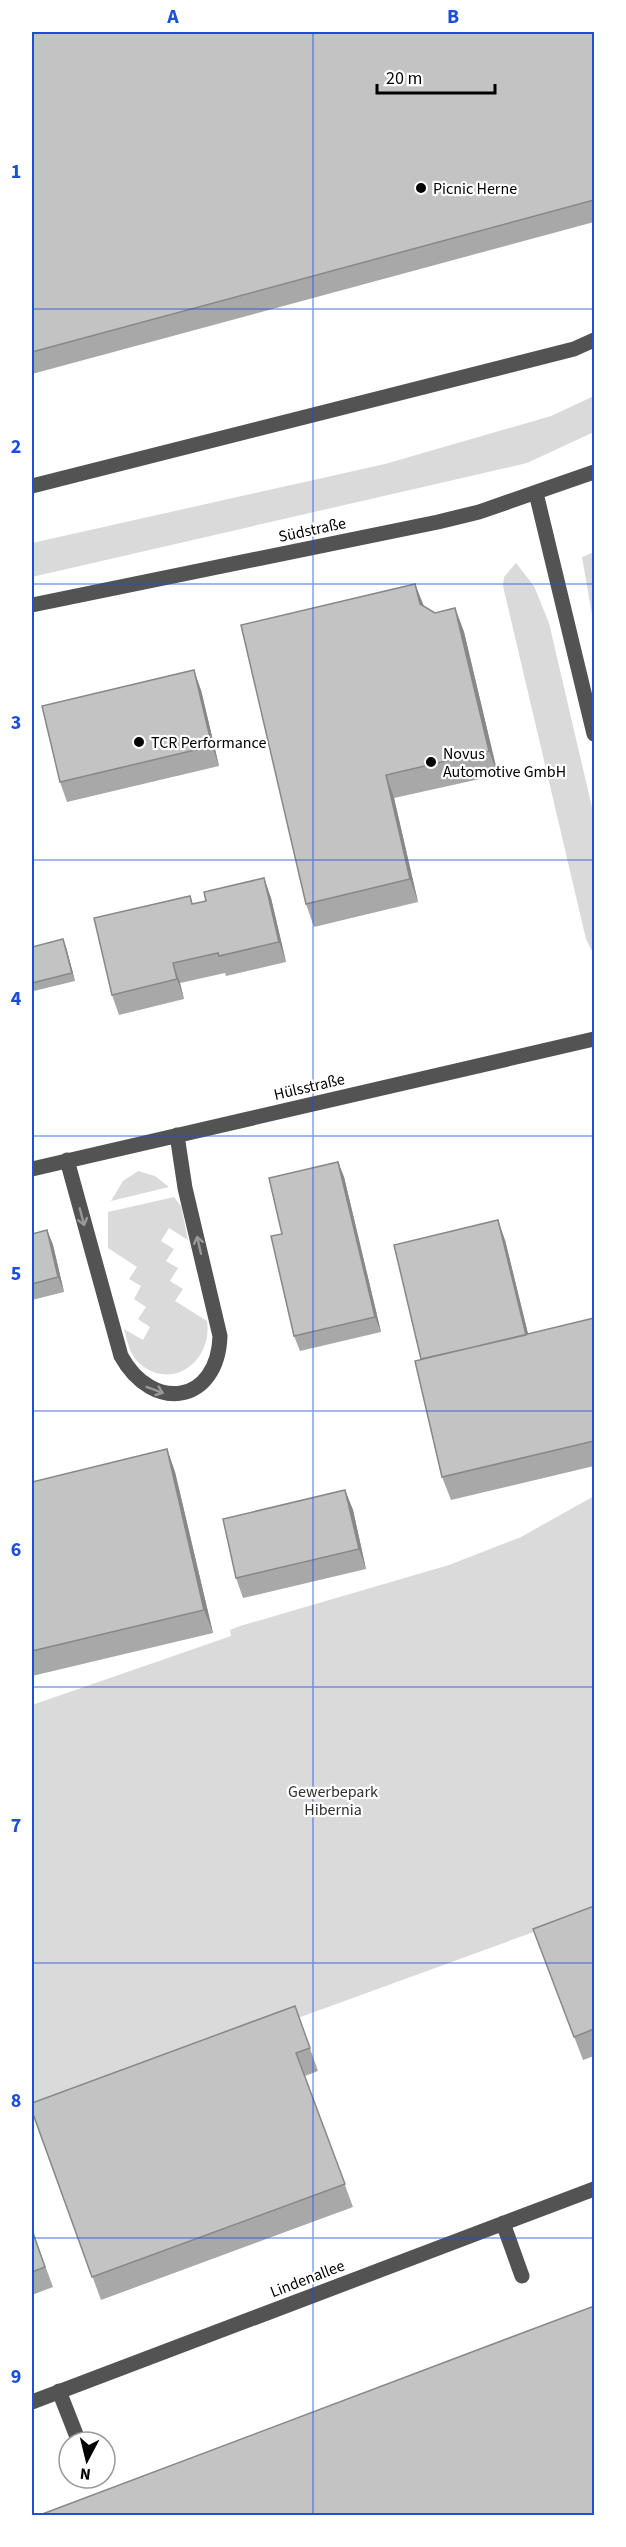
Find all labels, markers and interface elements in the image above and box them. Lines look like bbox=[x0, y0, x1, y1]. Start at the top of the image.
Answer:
text: A bbox=[166, 3, 179, 31]
text: B bbox=[447, 3, 459, 31]
scale bar bbox=[377, 57, 496, 95]
text: 20 m bbox=[386, 66, 422, 91]
text: 1 bbox=[11, 158, 21, 186]
place label: Picnic Herne bbox=[433, 178, 517, 200]
marker: Picnic Herne bbox=[414, 181, 428, 195]
text: 2 bbox=[11, 433, 21, 461]
street label: Südstraße bbox=[277, 512, 348, 548]
text: 3 bbox=[11, 709, 21, 737]
place label: TCR Performance bbox=[151, 732, 267, 754]
marker: TCR Performance bbox=[132, 735, 146, 749]
place label: Novus Automotive GmbH bbox=[443, 743, 566, 783]
marker: Novus Automotive GmbH bbox=[424, 755, 438, 769]
text: 4 bbox=[11, 985, 22, 1013]
street label: Hülsstraße bbox=[272, 1068, 347, 1106]
one-way arrow bbox=[77, 1207, 89, 1226]
one-way arrow bbox=[193, 1236, 204, 1255]
text: 5 bbox=[11, 1260, 21, 1288]
one-way arrow bbox=[146, 1385, 164, 1396]
text: 6 bbox=[11, 1536, 21, 1564]
park label: Gewerbepark Hibernia bbox=[288, 1781, 378, 1821]
text: 7 bbox=[11, 1812, 21, 1840]
text: 8 bbox=[11, 2087, 21, 2115]
street label: Lindenallee bbox=[267, 2255, 348, 2303]
text: 9 bbox=[11, 2363, 21, 2391]
north arrow bbox=[57, 2430, 117, 2490]
text: N bbox=[79, 2462, 92, 2485]

